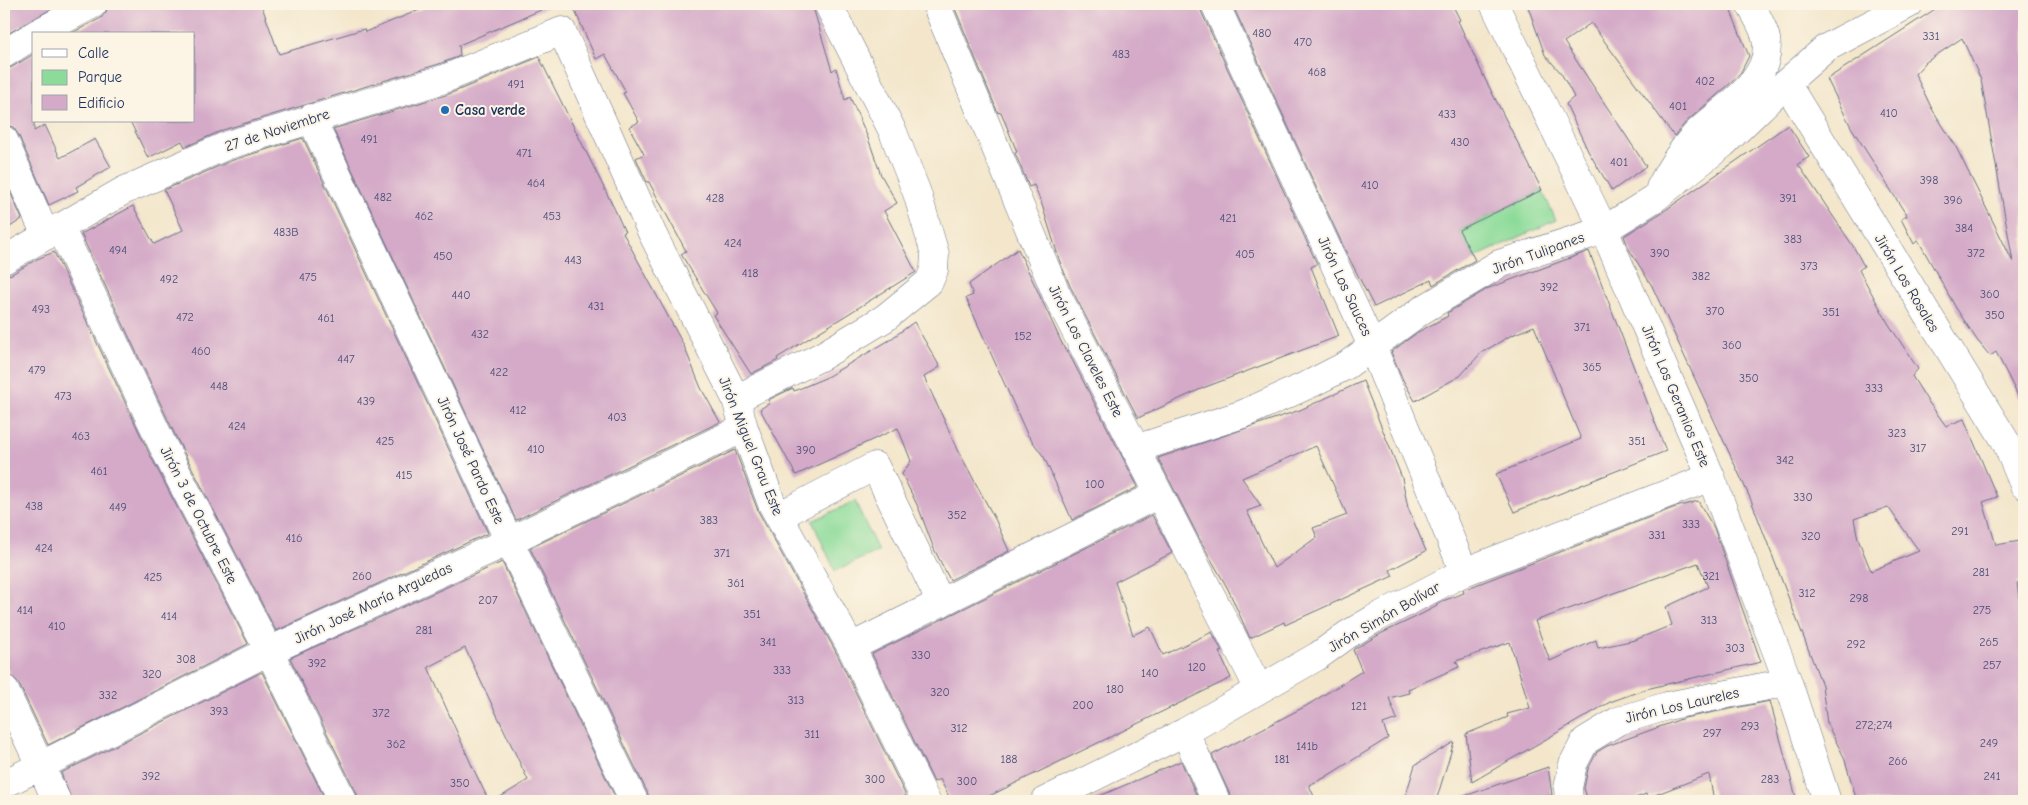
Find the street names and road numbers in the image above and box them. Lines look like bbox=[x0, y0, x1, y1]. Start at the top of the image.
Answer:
street label: 27 de Noviembre bbox=[222, 104, 332, 155]
street label: Jirón Tulipanes bbox=[1489, 228, 1587, 278]
street label: Jirón Los Rosales bbox=[1871, 231, 1943, 335]
street label: Jirón Los Sauces bbox=[1314, 233, 1376, 339]
street label: Jirón Los Claveles Este bbox=[1045, 282, 1127, 420]
street label: Jirón Los Geranios Este bbox=[1638, 322, 1714, 470]
street label: Jirón Miguel Grau Este bbox=[715, 374, 787, 518]
street label: Jirón José Pardo Este bbox=[433, 393, 509, 527]
street label: Jirón 3 de Octubre Este bbox=[157, 443, 242, 587]
street label: Jirón José María Arguedas bbox=[291, 558, 455, 648]
street label: Jirón Simón Bolívar bbox=[1325, 578, 1443, 656]
street label: Jirón Los Laureles bbox=[1623, 683, 1741, 727]

